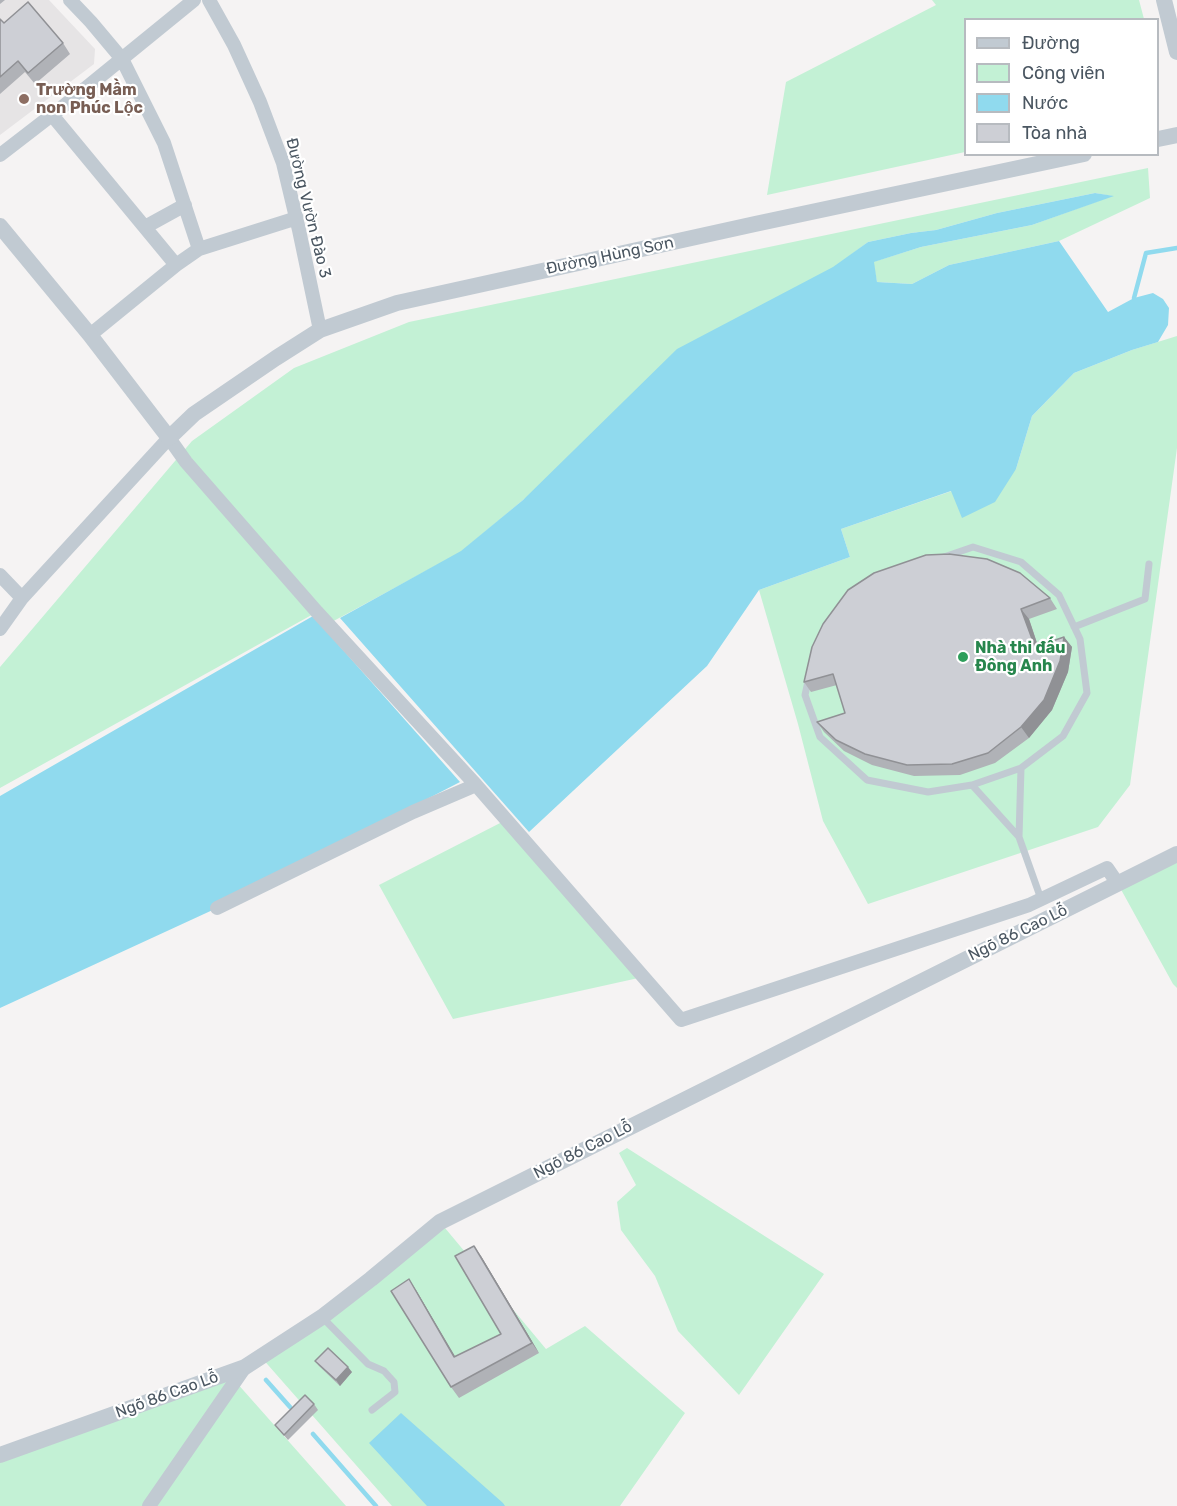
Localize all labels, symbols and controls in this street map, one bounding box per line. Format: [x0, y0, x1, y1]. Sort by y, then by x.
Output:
legend [964, 18, 1159, 156]
text: Đường [1022, 32, 1080, 54]
text: Công viên [1022, 62, 1105, 84]
place label: Trường Mầm non Phúc Lộc [36, 80, 143, 118]
marker: Trường Mầm non Phúc Lộc [17, 92, 31, 106]
text: Nước [1022, 92, 1068, 114]
text: Tòa nhà [1022, 122, 1087, 144]
street label: Đường Vườn Đào 3 [281, 136, 335, 280]
street label: Đường Hùng Sơn [544, 233, 676, 279]
place label: Nhà thi đấu Đông Anh [975, 638, 1065, 676]
marker: Nhà thi đấu Đông Anh [956, 650, 970, 664]
street label: Ngõ 86 Cao Lỗ [965, 901, 1071, 965]
street label: Ngõ 86 Cao Lỗ [530, 1117, 636, 1183]
street label: Ngõ 86 Cao Lỗ [113, 1367, 221, 1423]

